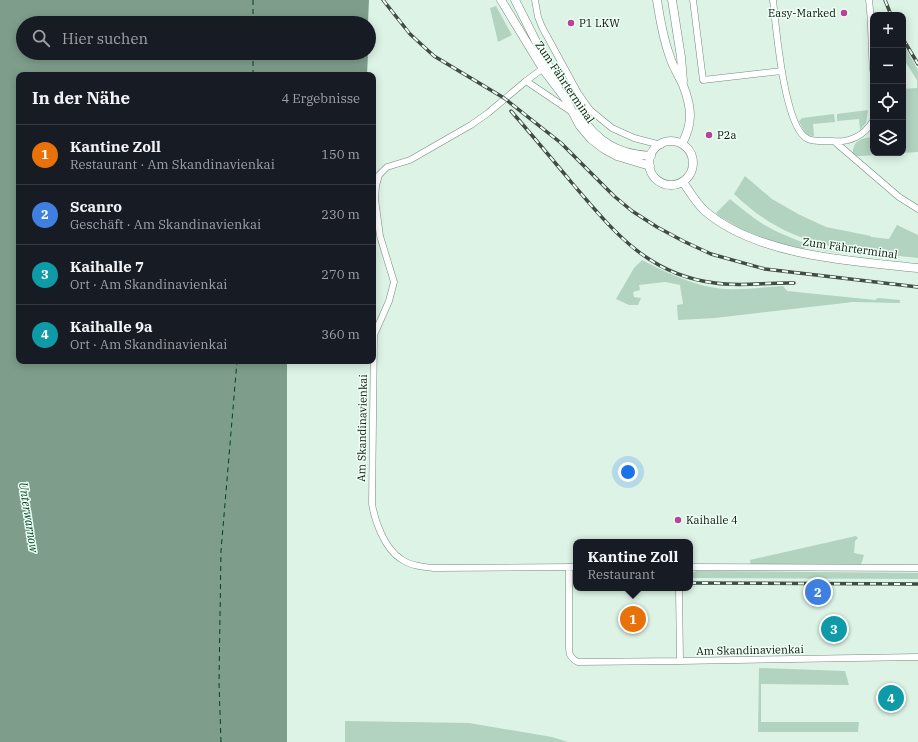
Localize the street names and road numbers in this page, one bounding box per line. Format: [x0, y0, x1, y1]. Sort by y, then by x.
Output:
street label: Zum Fährterminal [532, 38, 598, 126]
street label: Zum Fährterminal [801, 234, 899, 262]
street label: Am Skandinavienkai [354, 373, 370, 482]
street label: Am Skandinavienkai [696, 642, 805, 658]

